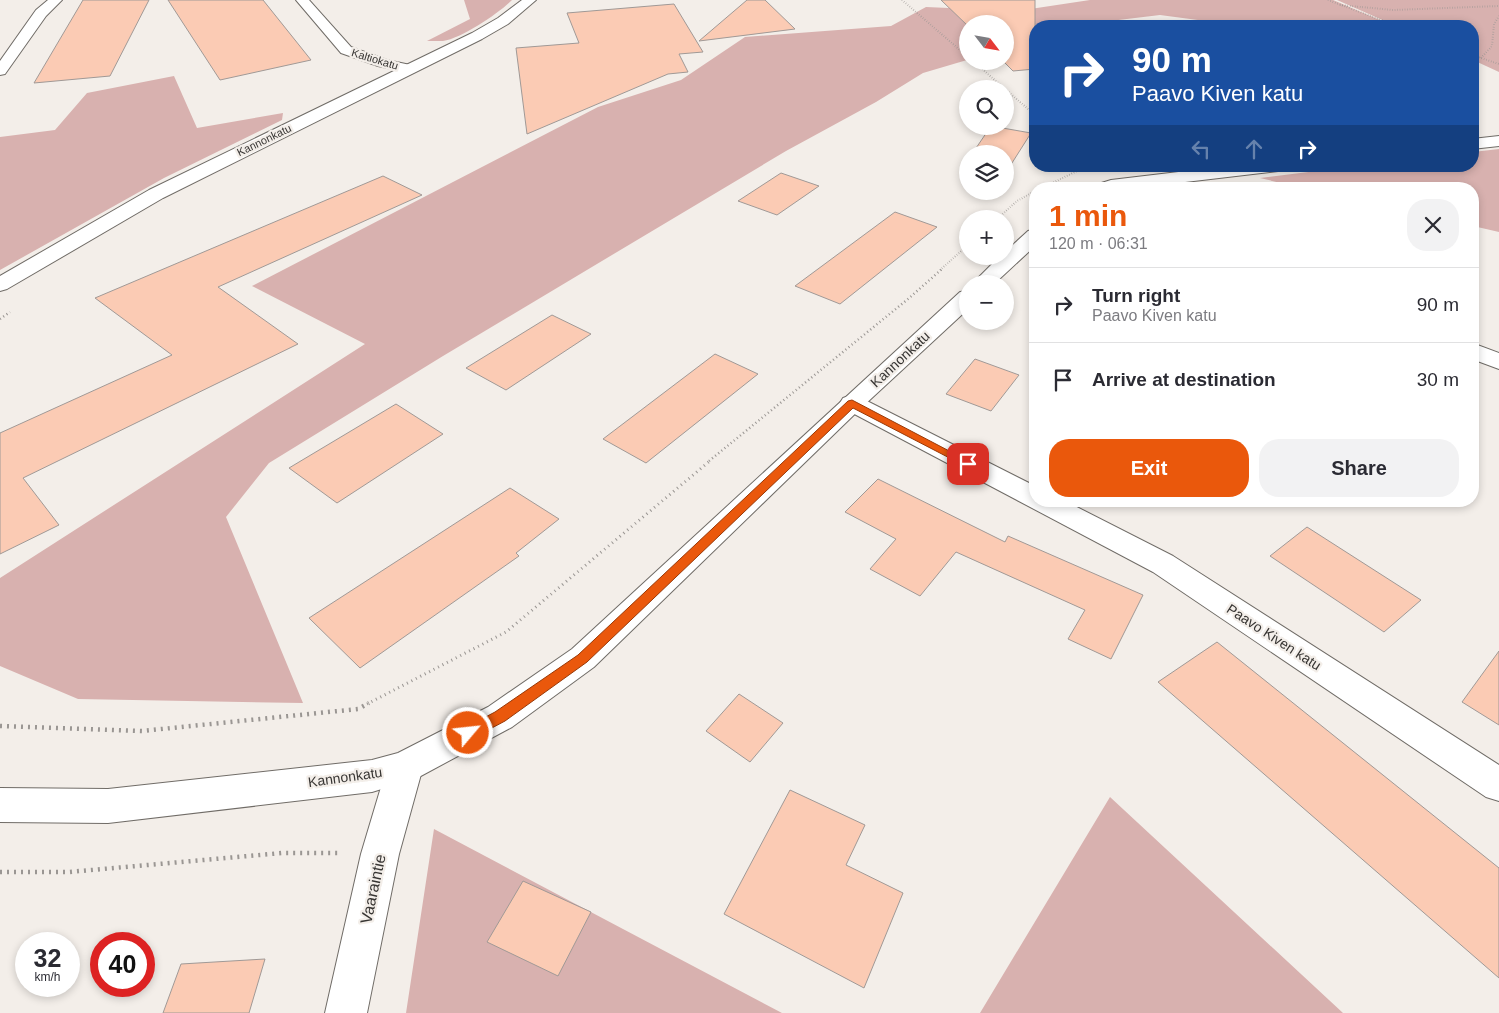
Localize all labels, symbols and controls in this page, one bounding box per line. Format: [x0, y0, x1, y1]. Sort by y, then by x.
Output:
north arrow [959, 15, 1014, 70]
map controls [959, 15, 1014, 330]
icon: right [1049, 40, 1114, 105]
text: 90 m [1132, 40, 1212, 79]
street label: Kaltiokatu [350, 46, 400, 72]
button: search [959, 80, 1014, 135]
text: Paavo Kiven katu [1132, 81, 1303, 106]
street label: Kannonkatu [235, 122, 293, 158]
icon: left [1187, 135, 1215, 163]
icon: ahead [1240, 135, 1268, 163]
icon: right [1293, 135, 1321, 163]
button: layers [959, 145, 1014, 200]
text: 1 min [1049, 199, 1127, 232]
button: close [1407, 199, 1459, 251]
button: + [959, 210, 1014, 265]
text: 120 m · 06:31 [1049, 235, 1148, 252]
button: − [959, 275, 1014, 330]
text: Turn right [1092, 285, 1180, 306]
icon: right [1049, 291, 1077, 319]
text: 90 m [1417, 294, 1459, 315]
text: Paavo Kiven katu [1092, 307, 1217, 324]
street label: Kannonkatu [867, 328, 933, 390]
icon: arrive [1049, 366, 1077, 394]
text: Arrive at destination [1092, 369, 1276, 390]
text: 30 m [1417, 369, 1459, 390]
button: Exit [1049, 439, 1249, 497]
button: Share [1259, 439, 1459, 497]
pin [947, 443, 989, 485]
icon: arrive [954, 450, 982, 478]
street label: Paavo Kiven katu [1224, 601, 1324, 673]
position arrow [441, 706, 493, 758]
street label: Kannonkatu [307, 764, 383, 790]
street label: Vaaraintie [357, 852, 389, 925]
speed limit sign: 40 [90, 932, 155, 997]
text: 32 [34, 944, 61, 972]
text: km/h [34, 970, 61, 984]

